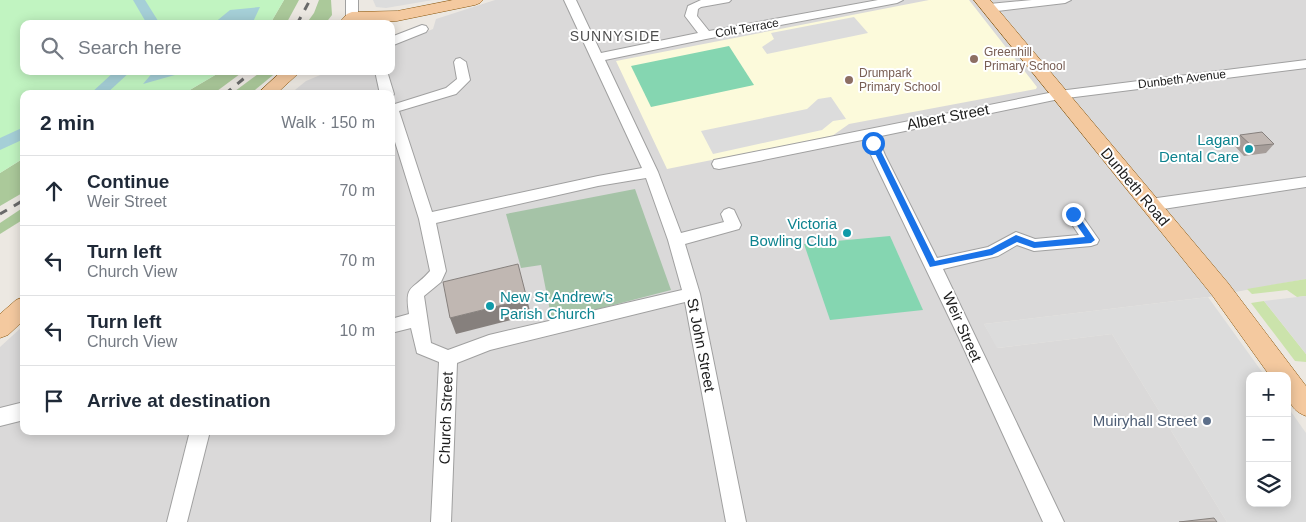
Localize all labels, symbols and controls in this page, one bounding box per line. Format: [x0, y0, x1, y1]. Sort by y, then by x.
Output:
street label: Colt Terrace [714, 15, 780, 40]
search box [20, 20, 395, 75]
district label: SUNNYSIDE [570, 28, 660, 44]
icon: search [38, 34, 66, 62]
text: Search here [78, 37, 182, 58]
place label: Greenhill Primary School [984, 45, 1065, 73]
marker: Greenhill Primary School [968, 53, 980, 65]
place label: Drumpark Primary School [859, 66, 940, 94]
street label: Dunbeth Avenue [1137, 67, 1227, 91]
marker: Drumpark Primary School [843, 74, 855, 86]
street label: Albert Street [905, 100, 991, 133]
text: 2 min [40, 111, 95, 134]
text: Walk · 150 m [281, 114, 375, 131]
place label: Lagan Dental Care [1159, 131, 1239, 165]
route start [862, 132, 885, 155]
marker: Lagan Dental Care [1243, 143, 1255, 155]
street label: Dunbeth Road [1098, 144, 1173, 229]
text: Continue [87, 171, 169, 192]
icon: ahead [40, 177, 68, 205]
text: 70 m [339, 182, 375, 199]
text: Weir Street [87, 193, 167, 210]
route end [1062, 203, 1085, 226]
place label: Victoria Bowling Club [749, 215, 838, 249]
marker: Victoria Bowling Club [841, 227, 853, 239]
text: Turn left [87, 241, 162, 262]
icon: left [40, 247, 68, 275]
text: 70 m [339, 252, 375, 269]
text: Church View [87, 263, 177, 280]
place label: New St Andrew's Parish Church [500, 288, 613, 322]
street label: Weir Street [939, 289, 986, 365]
street label: St John Street [684, 297, 719, 394]
marker: New St Andrew's Parish Church [484, 300, 496, 312]
text: Turn left [87, 311, 162, 332]
icon: left [40, 317, 68, 345]
text: 10 m [339, 322, 375, 339]
text: Church View [87, 333, 177, 350]
street label: Church Street [435, 371, 456, 465]
map controls [1246, 372, 1291, 507]
button: + [1246, 372, 1291, 417]
icon: arrive [40, 387, 68, 415]
text: Arrive at destination [87, 390, 271, 411]
place label: Muiryhall Street [1093, 412, 1198, 429]
marker: Muiryhall Street [1201, 415, 1213, 427]
button: − [1246, 417, 1291, 462]
button: layers [1246, 462, 1291, 507]

